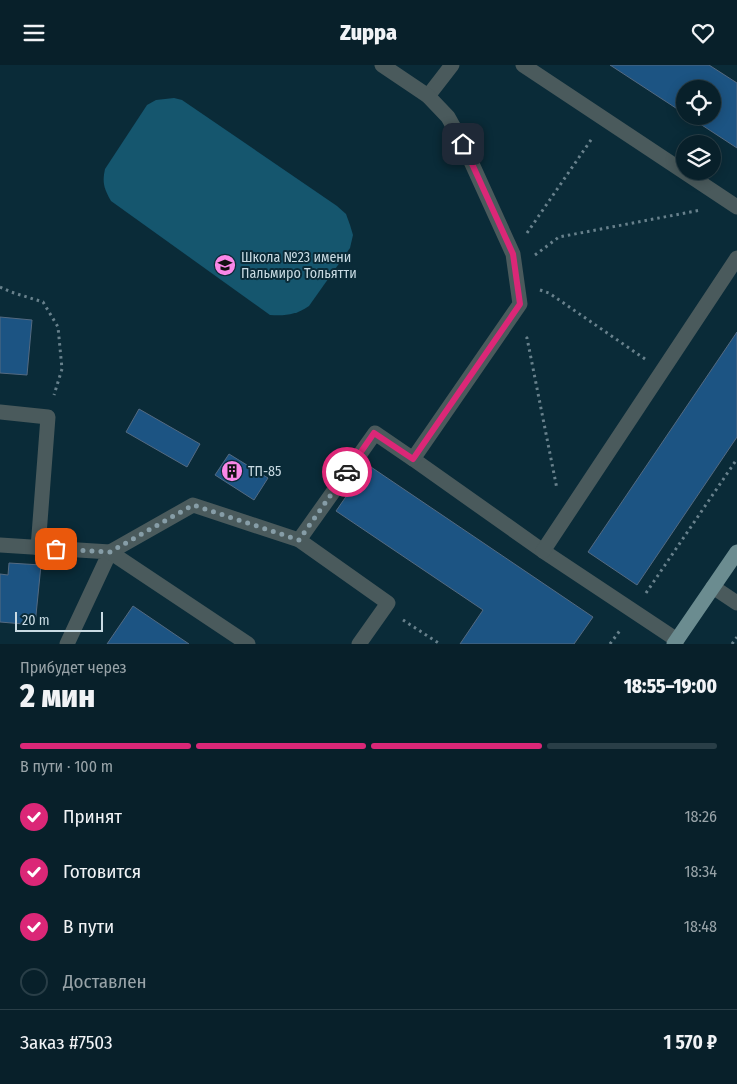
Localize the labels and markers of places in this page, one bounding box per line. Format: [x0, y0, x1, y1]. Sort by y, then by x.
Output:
pin [442, 123, 484, 165]
place label: Школа №23 имени Пальмиро Тольятти [241, 249, 357, 282]
school or university icon: Школа №23 имени Пальмиро Тольятти [213, 253, 237, 277]
building icon: ТП-85 [220, 459, 244, 483]
place label: ТП-85 [248, 463, 282, 480]
pin [35, 528, 77, 570]

